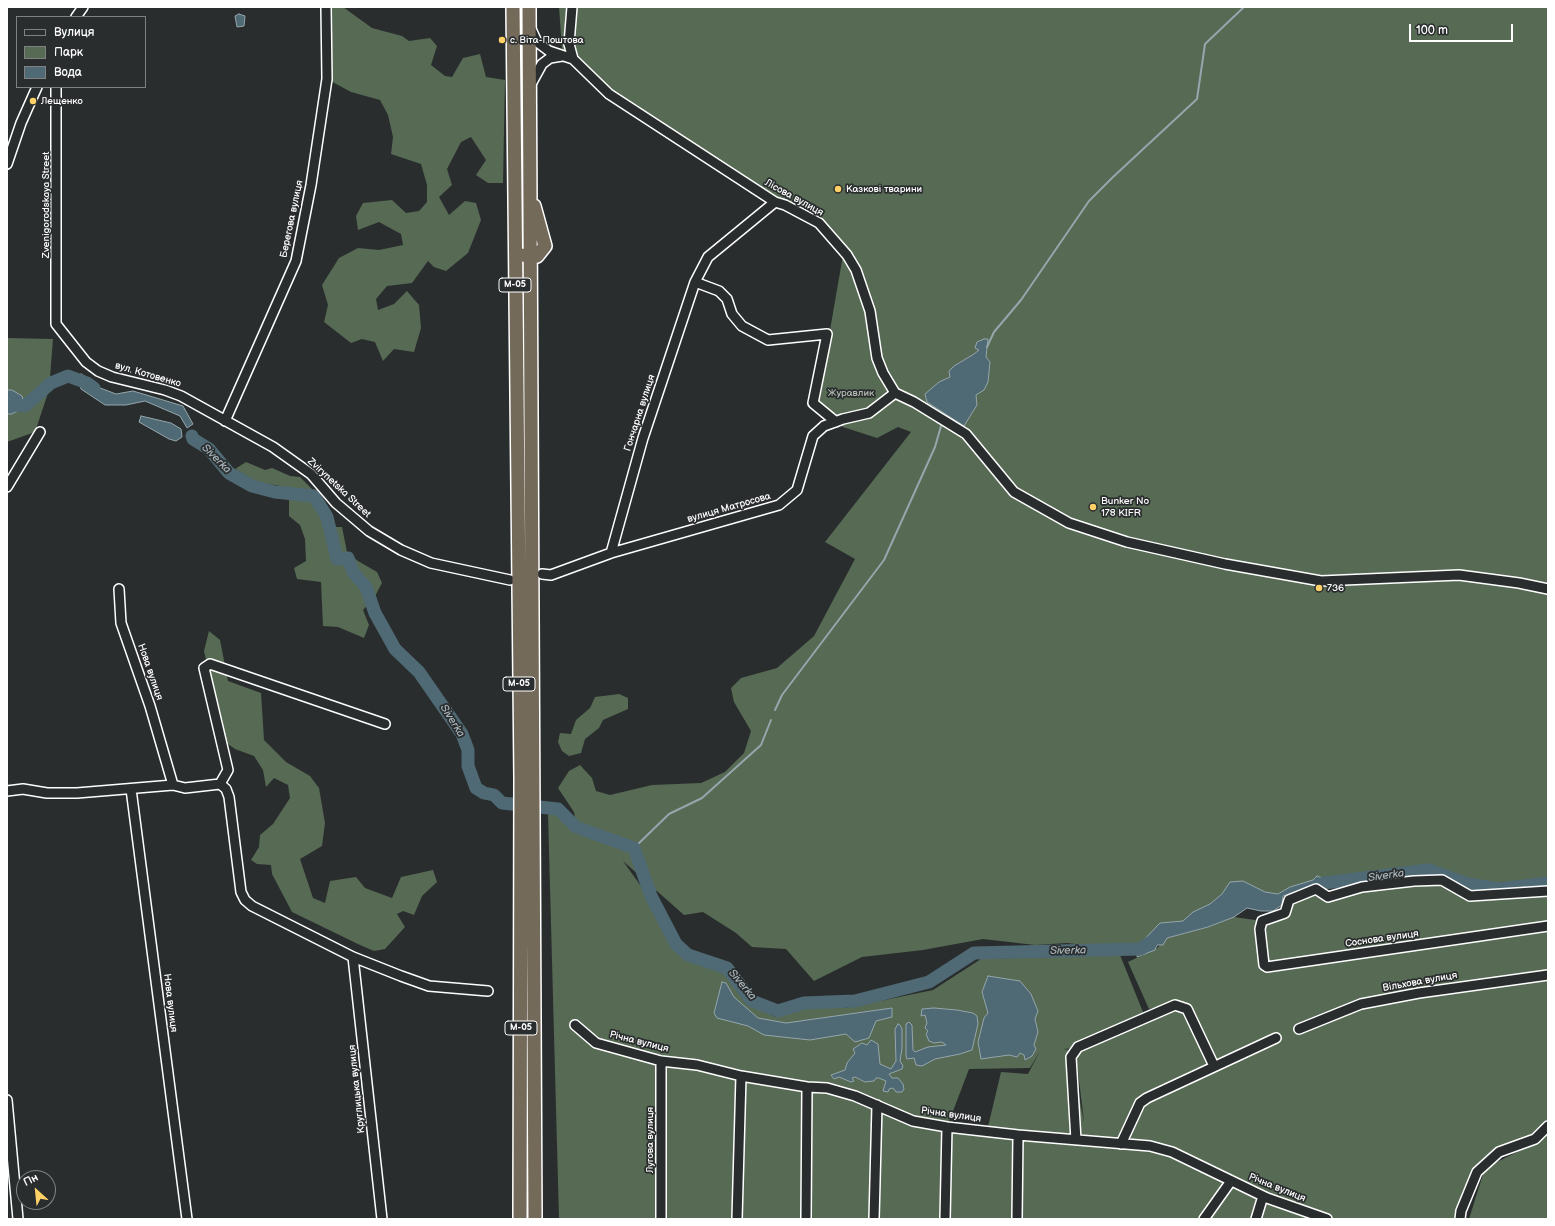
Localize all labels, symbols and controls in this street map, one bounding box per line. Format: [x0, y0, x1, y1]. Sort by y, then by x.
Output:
legend [16, 16, 146, 88]
scale bar [1411, 16, 1515, 42]
text: 100 m [1416, 23, 1448, 38]
text: Вулиця [54, 25, 94, 40]
place label: с. Віта-Поштова [510, 34, 584, 46]
marker: с. Віта-Поштова [497, 35, 507, 45]
text: Парк [54, 45, 83, 60]
text: Вода [54, 65, 82, 80]
place label: Лещенко [41, 95, 83, 107]
marker: Лещенко [28, 96, 38, 106]
street label: Zvenigorodskaya Street [40, 152, 52, 258]
street label: Лісова вулиця [763, 177, 825, 219]
street label: Берегова вулиця [278, 179, 306, 259]
place label: Казкові тварини [846, 183, 922, 195]
marker: Казкові тварини [833, 184, 843, 194]
road number: М-05 [499, 278, 531, 292]
street label: вул. Котовенко [114, 360, 182, 390]
street label: Гончарна вулиця [622, 373, 658, 453]
park label: Журавлик [828, 387, 874, 399]
water label: Siverka [199, 442, 233, 476]
street label: Zvirynetska Street [305, 456, 373, 520]
street label: вулиця Матросова [686, 490, 772, 526]
place label: Bunker No 178 KIFR [1101, 495, 1149, 518]
marker: Bunker No 178 KIFR [1088, 502, 1098, 512]
place label: 736 [1327, 582, 1344, 594]
marker: 736 [1314, 583, 1324, 593]
street label: Нова вулиця [135, 642, 165, 702]
road number: М-05 [503, 677, 535, 691]
water label: Siverka [437, 702, 467, 740]
water label: Siverka [1367, 867, 1405, 885]
street label: Соснова вулиця [1344, 928, 1420, 950]
water label: Siverka [1050, 944, 1086, 958]
water label: Siverka [725, 967, 759, 1003]
street label: Вільхова вулиця [1382, 970, 1458, 994]
street label: Нова вулиця [160, 973, 180, 1033]
road number: М-05 [505, 1021, 537, 1035]
street label: Річна вулиця [608, 1029, 670, 1055]
street label: Круглицька вулиця [346, 1044, 368, 1134]
street label: Річна вулиця [920, 1105, 982, 1125]
street label: Лугова вулиця [644, 1107, 656, 1173]
north arrow [16, 1170, 56, 1210]
text: Пн [21, 1171, 40, 1189]
street label: Річна вулиця [1247, 1171, 1307, 1205]

